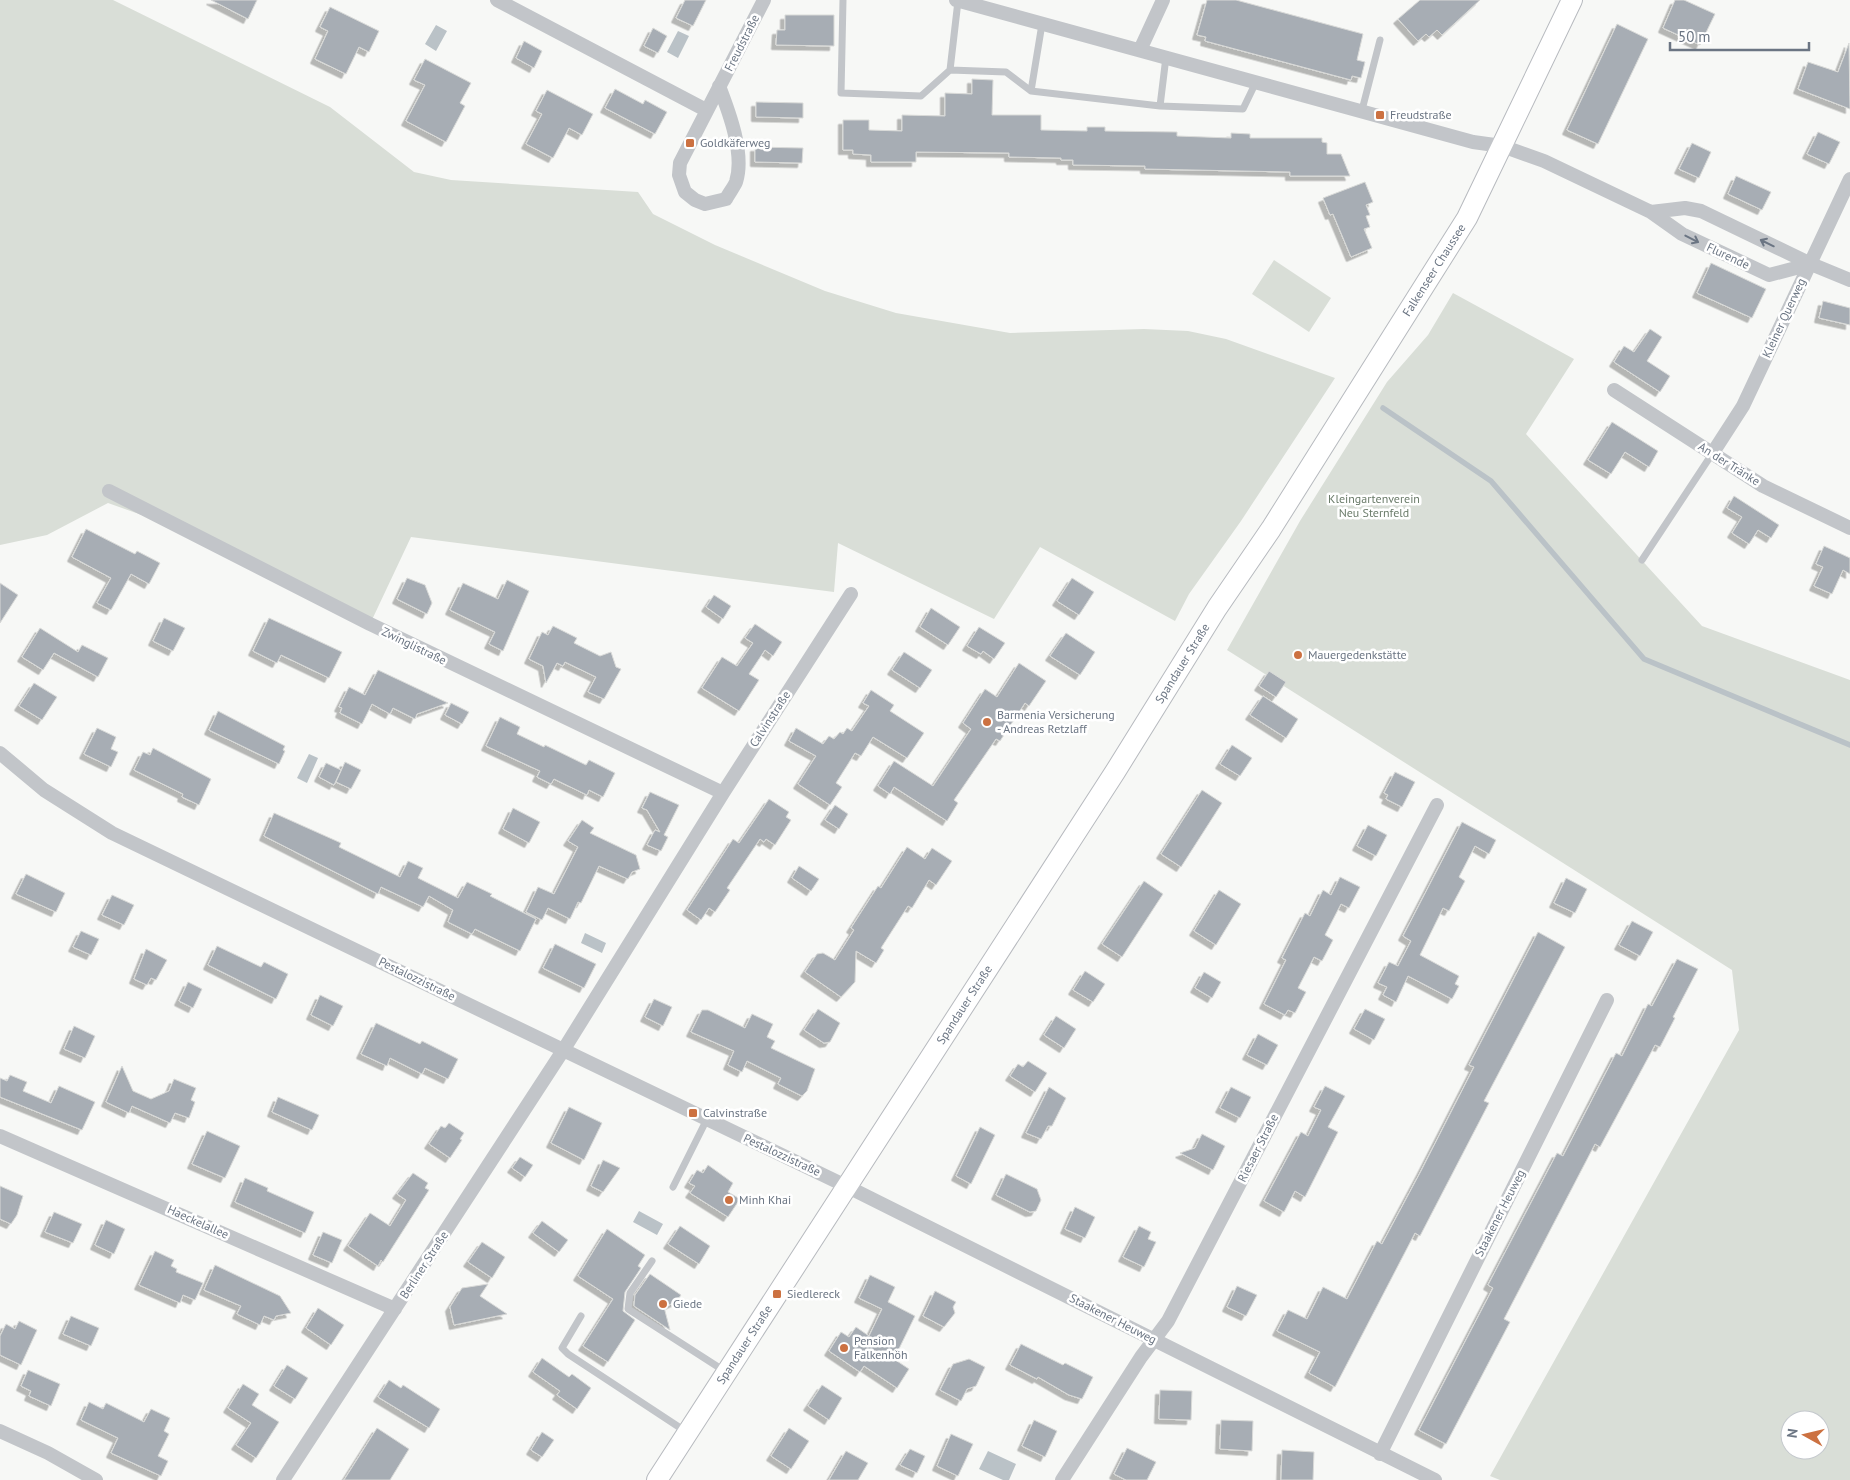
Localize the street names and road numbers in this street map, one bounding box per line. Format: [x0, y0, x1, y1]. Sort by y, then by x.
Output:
street label: Freudstraße [721, 12, 762, 74]
street label: Falkenseer Chaussee [1399, 221, 1468, 319]
street label: Flurende [1704, 239, 1752, 272]
street label: Kleiner Querweg [1759, 276, 1809, 360]
street label: An der Tränke [1696, 439, 1763, 488]
street label: Spandauer Straße [1152, 620, 1213, 706]
street label: Zwinglistraße [379, 623, 449, 668]
street label: Calvinstraße [746, 688, 793, 750]
street label: Pestalozzistraße [376, 954, 458, 1004]
street label: Spandauer Straße [933, 962, 995, 1047]
street label: Riesaer Straße [1234, 1111, 1281, 1184]
street label: Pestalozzistraße [741, 1130, 823, 1179]
street label: Staakener Heuweg [1471, 1167, 1528, 1259]
street label: Haeckelallee [165, 1201, 231, 1242]
street label: Berliner Straße [396, 1228, 451, 1301]
street label: Staakener Heuweg [1067, 1290, 1159, 1347]
street label: Spandauer Straße [713, 1302, 775, 1387]

